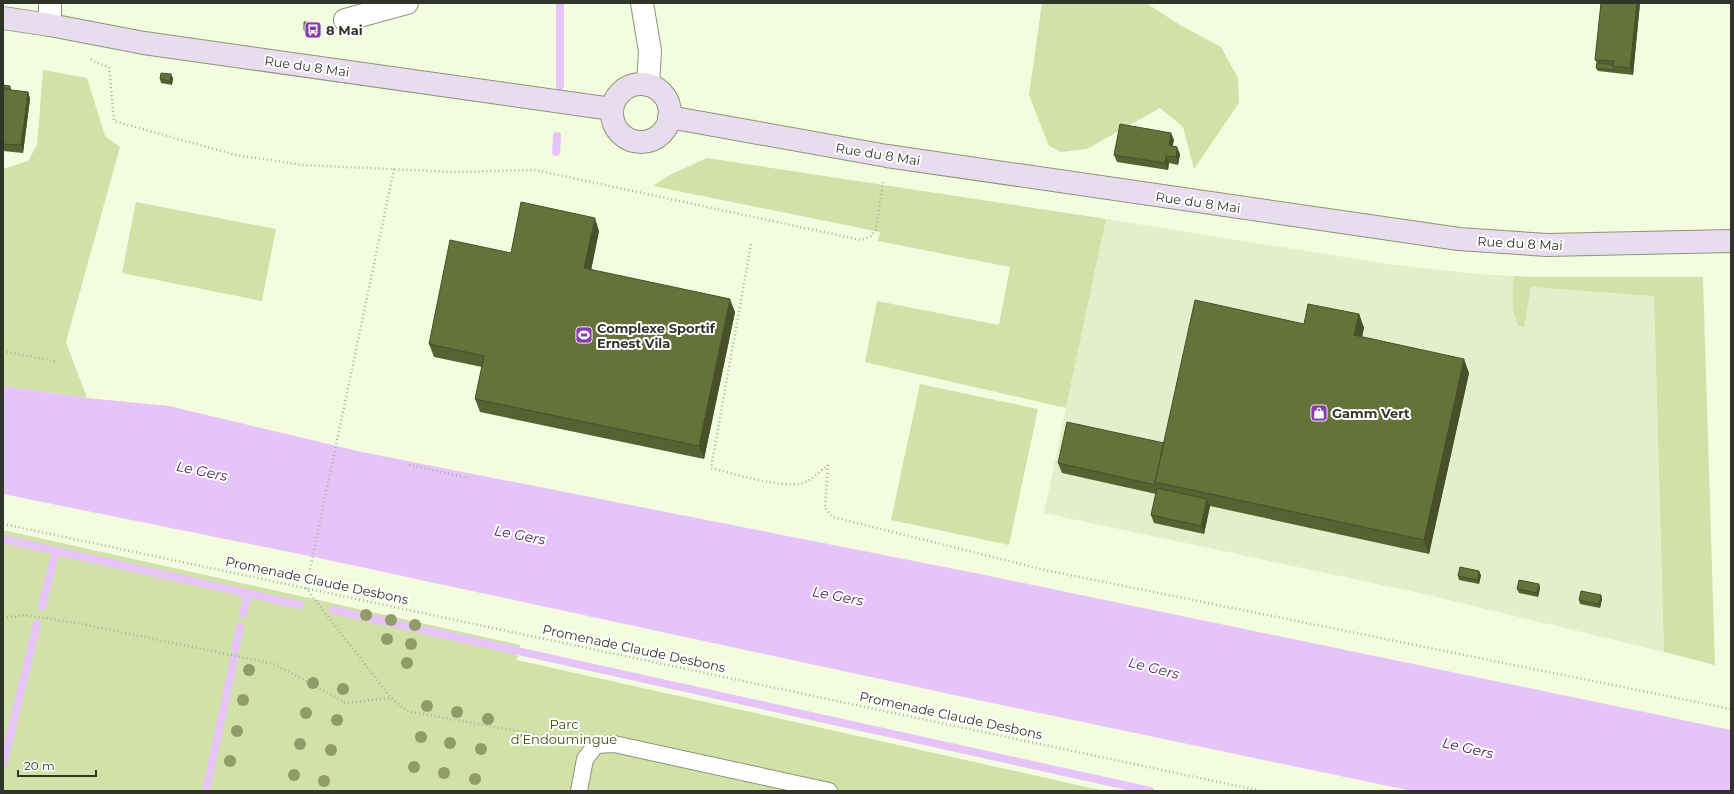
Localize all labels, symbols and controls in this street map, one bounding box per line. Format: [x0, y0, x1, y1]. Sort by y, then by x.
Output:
bus stop icon: 8 Mai [303, 20, 323, 40]
place label: 8 Mai [326, 22, 363, 38]
street label: Rue du 8 Mai [263, 52, 351, 80]
street label: Rue du 8 Mai [834, 139, 922, 169]
street label: Rue du 8 Mai [1154, 188, 1242, 216]
street label: Rue du 8 Mai [1477, 233, 1563, 253]
place label: Complexe Sportif Ernest Vila [597, 320, 716, 351]
sports icon: Complexe Sportif Ernest Vila [574, 325, 594, 345]
shop icon: Gamm Vert [1309, 403, 1329, 423]
place label: Gamm Vert [1332, 405, 1410, 421]
water label: Le Gers [175, 457, 229, 485]
water label: Le Gers [493, 521, 547, 549]
street label: Promenade Claude Desbons [224, 553, 410, 607]
water label: Le Gers [811, 582, 865, 610]
street label: Promenade Claude Desbons [541, 621, 727, 675]
water label: Le Gers [1127, 653, 1182, 683]
street label: Promenade Claude Desbons [858, 688, 1044, 742]
park label: Parc d’Endoumingue [511, 716, 617, 747]
water label: Le Gers [1441, 733, 1495, 763]
scale bar [18, 752, 96, 778]
text: 20 m [24, 758, 55, 773]

